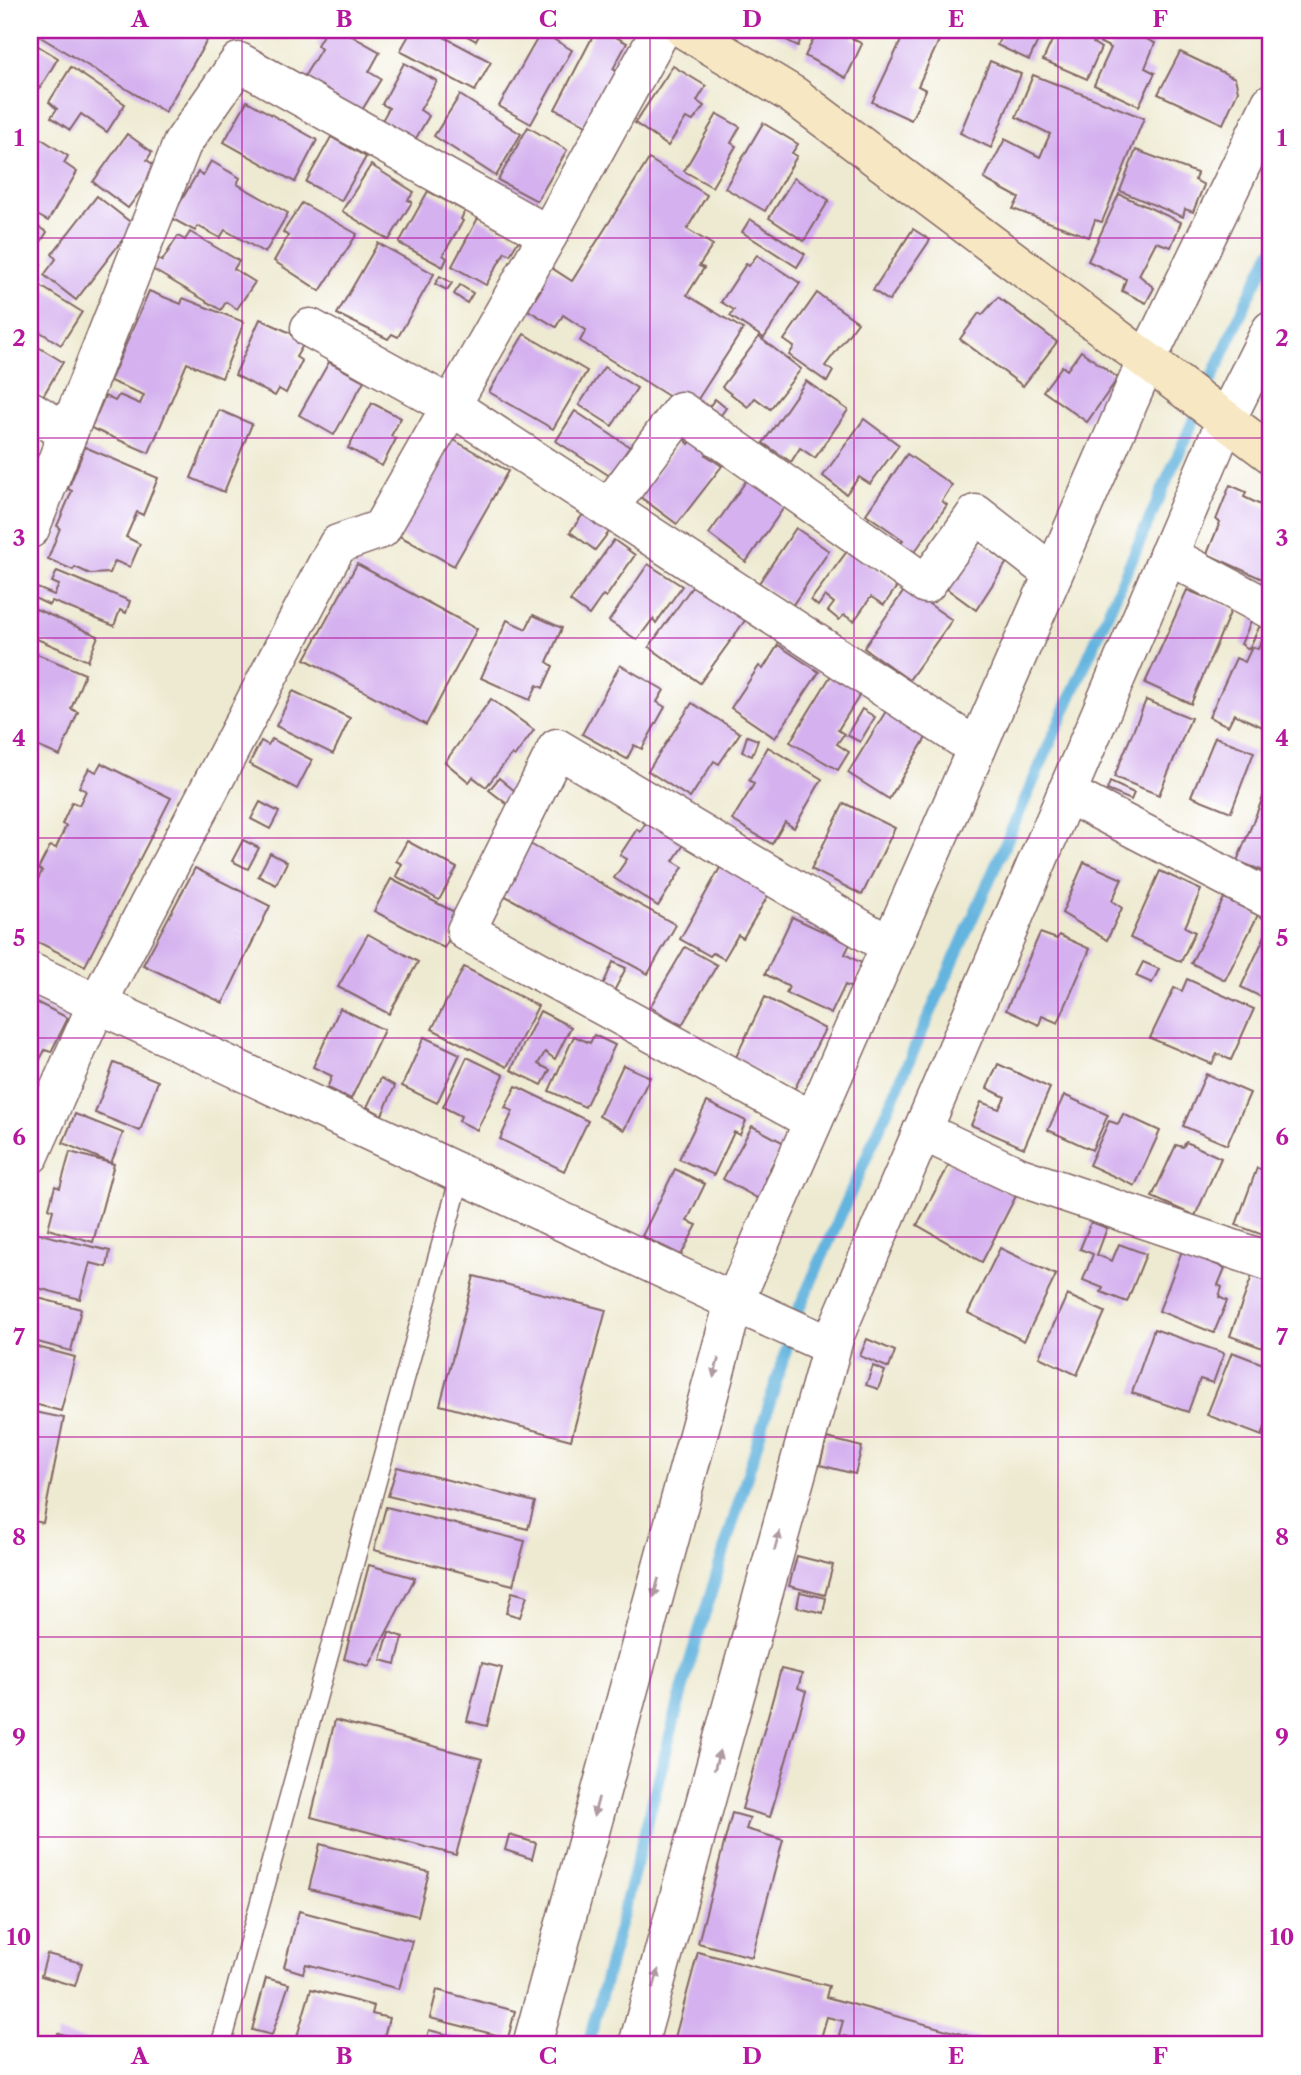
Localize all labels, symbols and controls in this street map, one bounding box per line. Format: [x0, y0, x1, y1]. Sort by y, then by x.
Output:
text: A [130, 5, 150, 33]
text: B [335, 5, 353, 33]
text: C [539, 5, 557, 33]
text: D [742, 5, 762, 33]
text: E [948, 5, 964, 33]
text: F [1152, 5, 1168, 33]
text: 1 [14, 124, 25, 152]
text: 1 [1277, 124, 1288, 152]
text: 2 [12, 324, 26, 352]
text: 2 [1275, 324, 1289, 352]
text: 3 [13, 524, 26, 552]
text: 3 [1276, 524, 1289, 552]
text: 4 [12, 724, 26, 752]
text: 4 [1275, 724, 1289, 752]
text: 5 [13, 924, 25, 952]
text: 5 [1276, 924, 1288, 952]
text: 6 [12, 1123, 26, 1151]
text: 6 [1275, 1123, 1289, 1151]
text: 7 [13, 1323, 25, 1351]
text: 7 [1276, 1323, 1288, 1351]
one-way arrow [710, 1357, 721, 1379]
text: 8 [12, 1523, 26, 1551]
text: 8 [1275, 1523, 1289, 1551]
one-way arrow [773, 1530, 783, 1551]
one-way arrow [650, 1577, 661, 1599]
text: 9 [12, 1723, 26, 1751]
text: 9 [1275, 1723, 1289, 1751]
one-way arrow [712, 1749, 722, 1770]
one-way arrow [591, 1797, 601, 1818]
text: 10 [7, 1923, 31, 1951]
text: 10 [1270, 1923, 1294, 1951]
one-way arrow [651, 1968, 662, 1990]
text: A [130, 2042, 150, 2070]
text: B [335, 2042, 353, 2070]
text: C [539, 2042, 557, 2070]
text: D [742, 2042, 762, 2070]
text: E [948, 2042, 964, 2070]
text: F [1152, 2042, 1168, 2070]

